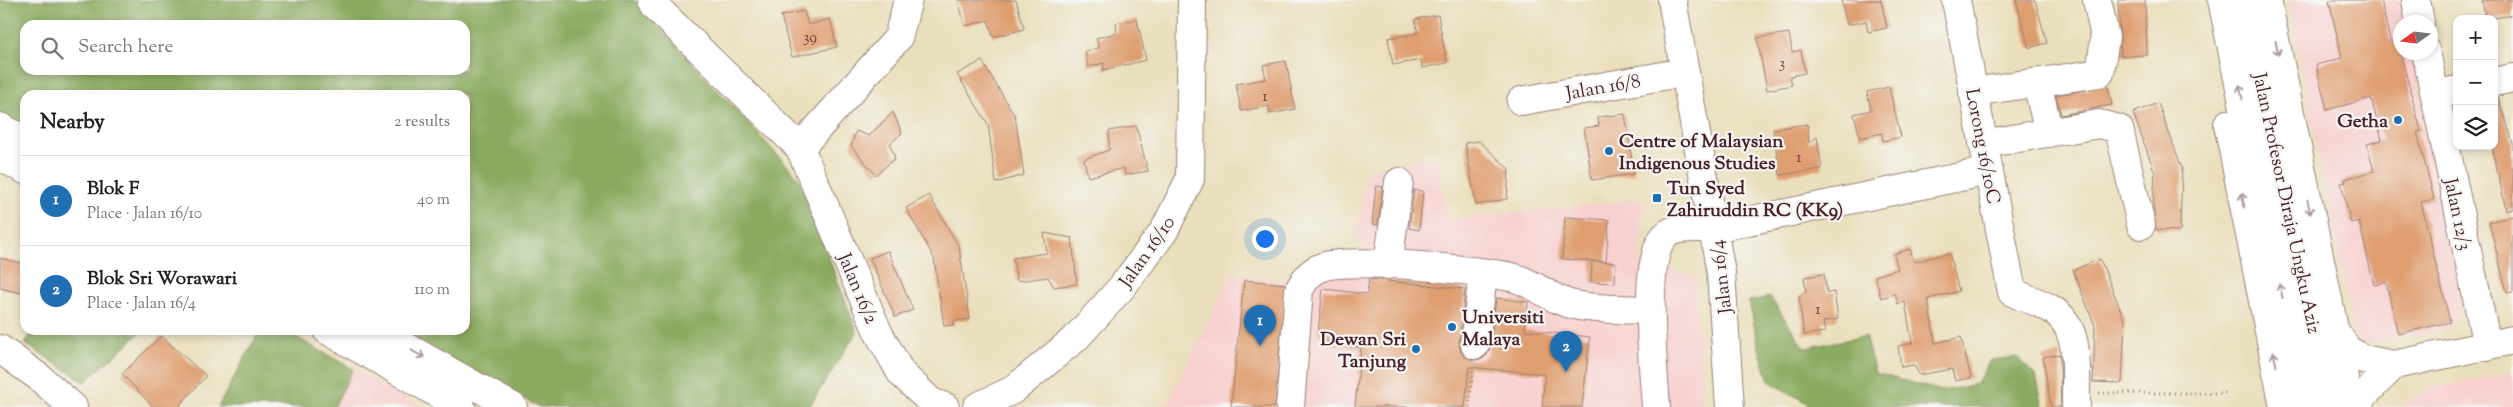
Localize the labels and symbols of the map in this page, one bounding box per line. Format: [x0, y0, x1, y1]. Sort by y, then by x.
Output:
north arrow [2393, 15, 2438, 60]
house number: 39 [803, 27, 817, 50]
one-way arrow [2272, 39, 2282, 55]
house number: 3 [1779, 53, 1785, 76]
street label: Jalan 16/8 [1563, 69, 1643, 108]
street label: Jalan Profesor Diraja Ungku Aziz [2245, 70, 2326, 336]
one-way arrow [2235, 84, 2245, 100]
house number: 1 [1262, 86, 1268, 109]
street label: Lorong 16/10C [1957, 86, 2006, 207]
place label: Getha [2337, 109, 2388, 136]
marker: Getha [2392, 114, 2404, 126]
place label: Centre of Malaysian Indigenous Studies [1619, 129, 1784, 178]
marker: Centre of Malaysian Indigenous Studies [1603, 145, 1615, 157]
house number: 1 [1796, 147, 1802, 170]
street label: Jalan 12/3 [2436, 175, 2477, 253]
place label: Tun Syed Zahiruddin RC (KK9) [1667, 176, 1843, 225]
marker: Tun Syed Zahiruddin RC (KK9) [1651, 192, 1663, 204]
one-way arrow [2238, 192, 2247, 208]
one-way arrow [2305, 198, 2315, 214]
street label: Jalan 16/10 [1113, 211, 1183, 295]
your location [1252, 226, 1278, 252]
street label: Jalan 16/4 [1704, 238, 1741, 316]
street label: Jalan 16/2 [829, 249, 884, 329]
one-way arrow [2276, 283, 2286, 299]
house number: 1 [1815, 299, 1821, 322]
pin: 1 [1244, 305, 1276, 346]
place label: Universiti Malaya [1462, 305, 1545, 354]
marker: Universiti Malaya [1446, 321, 1458, 333]
place label: Dewan Sri Tanjung [1320, 327, 1407, 376]
pin: 2 [1550, 331, 1582, 372]
marker: Dewan Sri Tanjung [1410, 343, 1422, 355]
one-way arrow [411, 349, 426, 359]
one-way arrow [2270, 352, 2279, 368]

